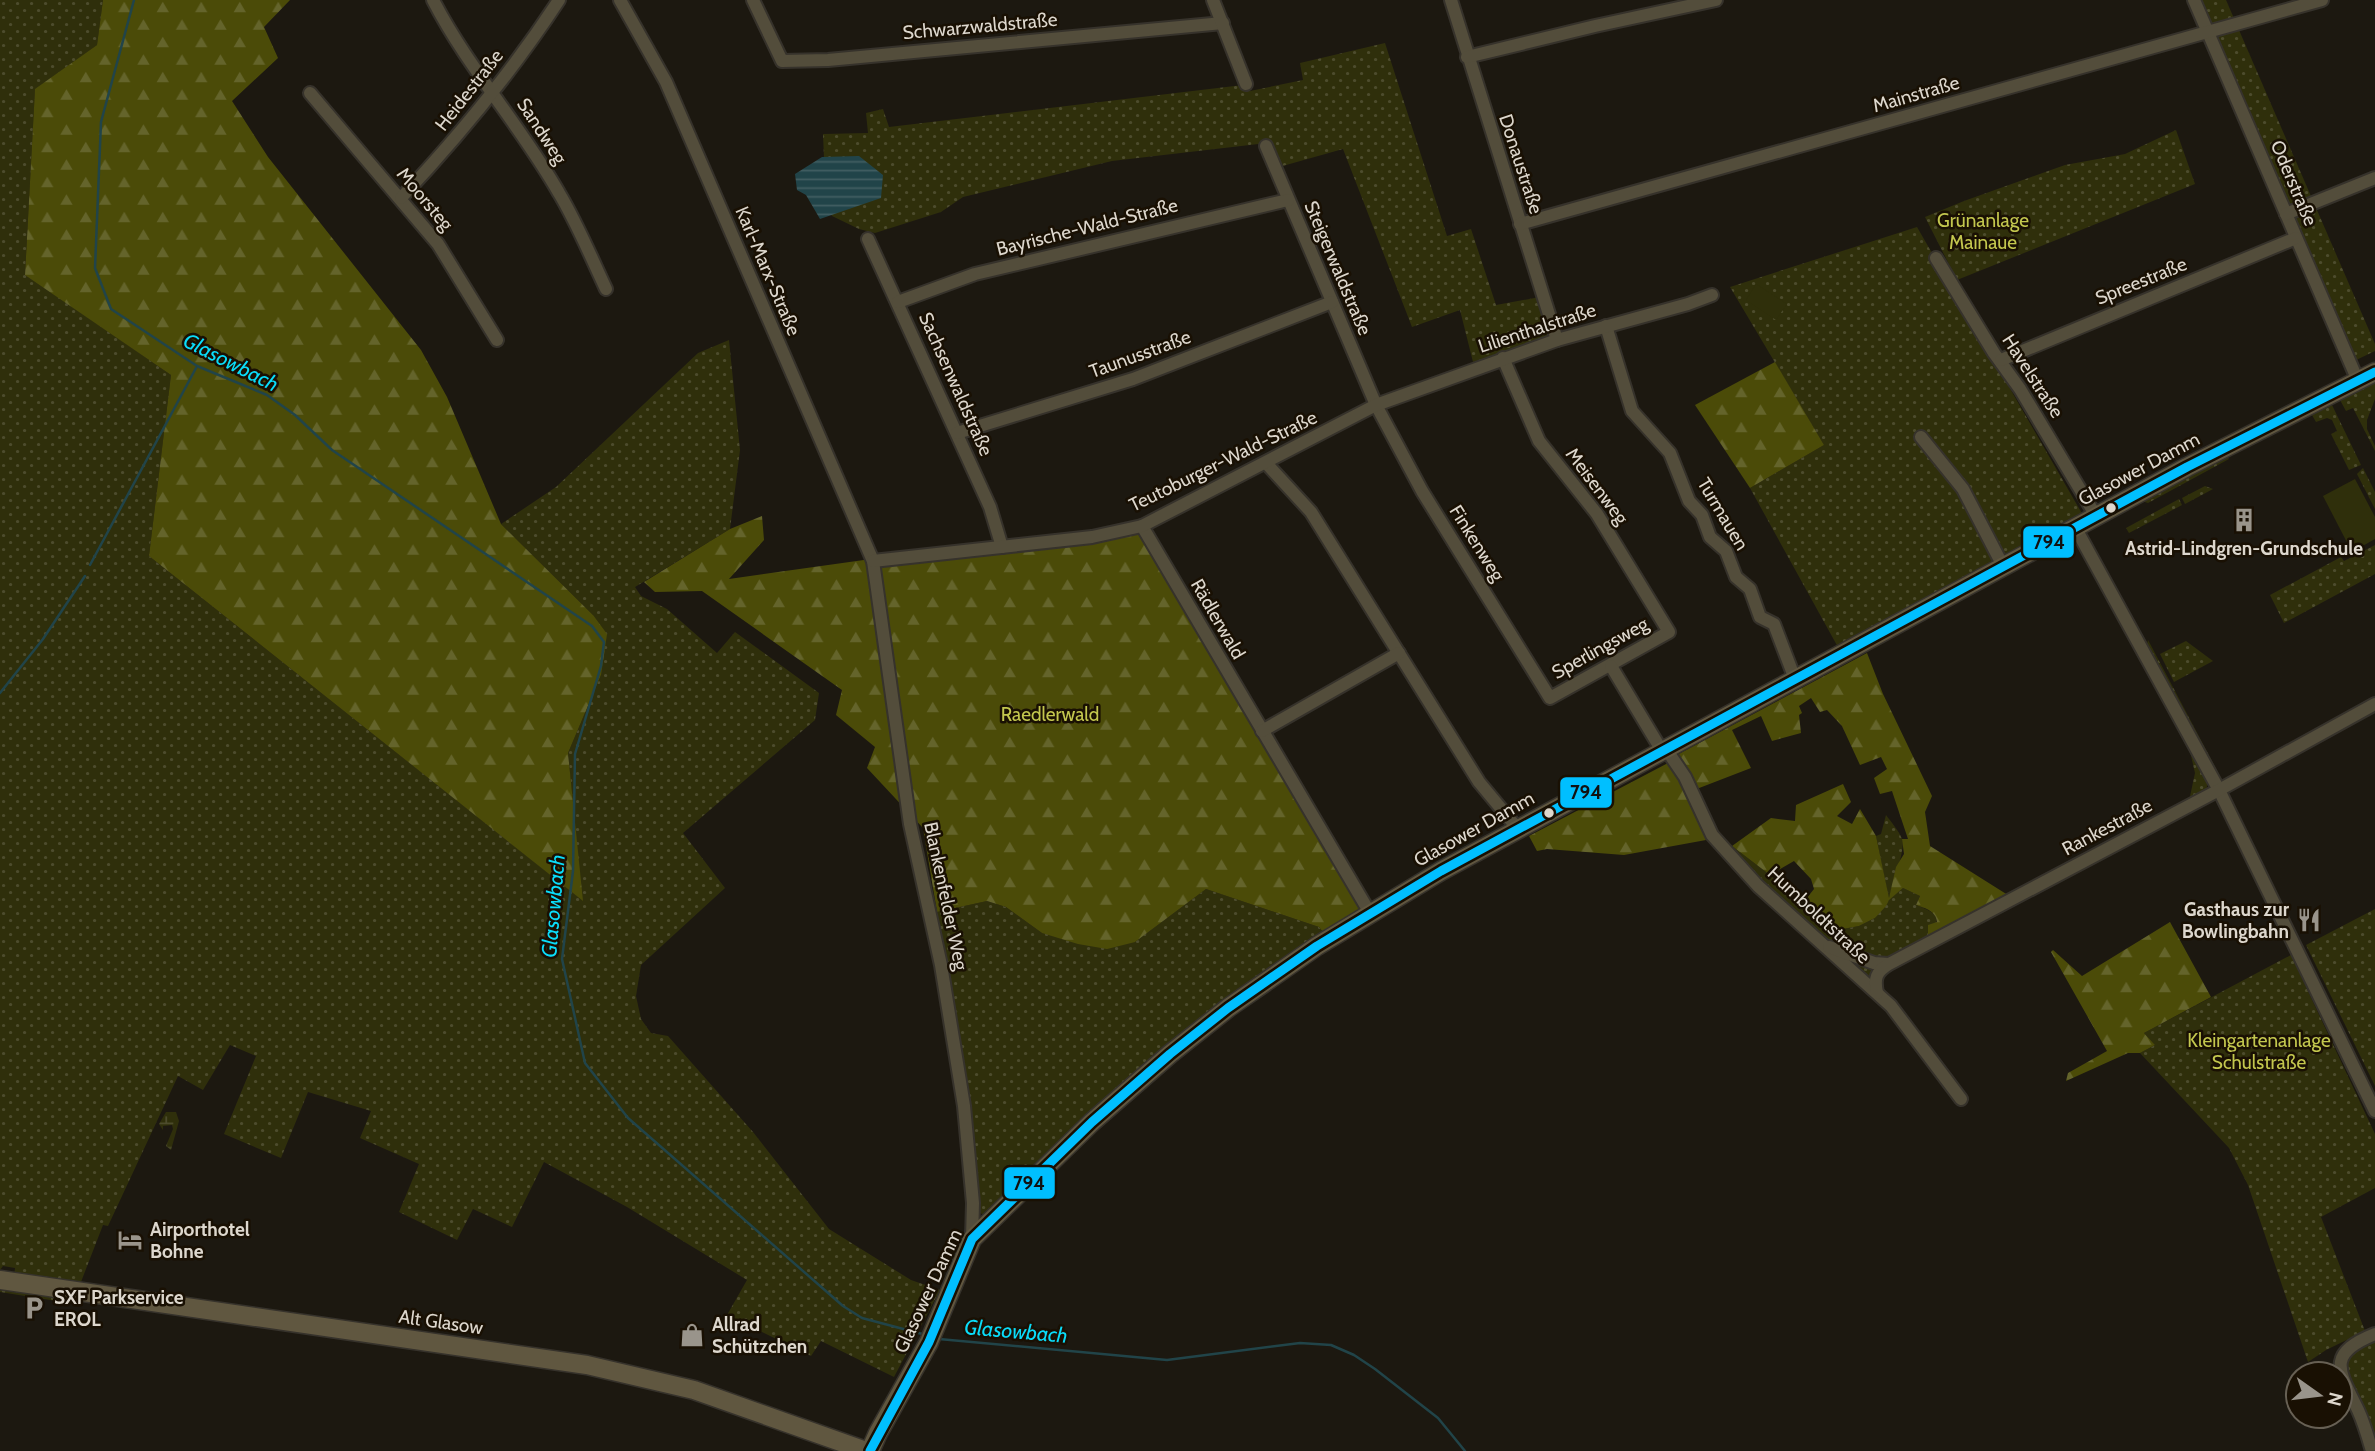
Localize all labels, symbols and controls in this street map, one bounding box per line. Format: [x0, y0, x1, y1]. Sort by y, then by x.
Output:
street label: Schwarzwaldstraße [902, 8, 1059, 44]
street label: Heidestraße [430, 44, 508, 135]
street label: Mainstraße [1870, 71, 1962, 117]
street label: Sandweg [512, 94, 572, 169]
street label: Donaustraße [1494, 111, 1548, 217]
street label: Oderstraße [2266, 137, 2322, 229]
street label: Moorsteg [392, 163, 458, 236]
street label: Bayrische-Wald-Straße [994, 193, 1180, 261]
street label: Steigerwaldstraße [1299, 197, 1377, 339]
street label: Karl-Marx-Straße [730, 203, 806, 339]
park label: Grünanlage Mainaue [1937, 209, 2029, 254]
street label: Spreestraße [2092, 252, 2190, 310]
street label: Lilienthalstraße [1475, 298, 1599, 358]
street label: Sachsenwaldstraße [914, 309, 998, 460]
street label: Taunusstraße [1086, 325, 1194, 383]
water label: Glasowbach [179, 327, 283, 397]
street label: Havelstraße [1997, 330, 2069, 422]
street label: Teutoburger-Wald-Straße [1125, 405, 1321, 516]
street label: Glasower Damm [2074, 427, 2204, 511]
street label: Meisenweg [1561, 443, 1634, 529]
street label: Turmauen [1692, 474, 1754, 554]
street label: Finkenweg [1445, 501, 1510, 586]
unlabelled marker [2104, 501, 2118, 515]
building icon: Astrid-Lindgren-Grundschule [2230, 506, 2258, 534]
line badge: 794 [2022, 525, 2075, 559]
text: 794 [2033, 531, 2065, 554]
place label: Astrid-Lindgren-Grundschule [2125, 537, 2363, 560]
street label: Rädlerwald [1186, 575, 1250, 663]
street label: Sperlingsweg [1548, 612, 1653, 684]
park label: Raedlerwald [1001, 703, 1099, 726]
line badge: 794 [1559, 776, 1613, 809]
text: 794 [1570, 781, 1602, 804]
street label: Glasower Damm [1410, 786, 1538, 872]
street label: Rankestraße [2058, 794, 2156, 860]
unlabelled marker [1542, 806, 1556, 820]
street label: Blankenfelder Weg [919, 820, 973, 973]
water label: Glasowbach [536, 853, 570, 959]
street label: Humboldtstraße [1763, 862, 1875, 969]
place label: Gasthaus zur Bowlingbahn [2182, 898, 2290, 943]
restaurant icon: Gasthaus zur Bowlingbahn [2295, 906, 2323, 934]
park label: Kleingartenanlage Schulstraße [2187, 1029, 2331, 1074]
line badge: 794 [1003, 1166, 1056, 1200]
text: 794 [1013, 1172, 1045, 1195]
place label: Airporthotel Bohne [150, 1218, 250, 1263]
street label: Glasower Damm [889, 1225, 967, 1357]
hotel icon: Airporthotel Bohne [116, 1226, 144, 1254]
place label: SXF Parkservice EROL [54, 1286, 184, 1331]
parking icon: SXF Parkservice EROL [20, 1294, 48, 1322]
street label: Alt Glasow [397, 1305, 485, 1339]
place label: Allrad Schützchen [712, 1313, 807, 1358]
water label: Glasowbach [963, 1314, 1069, 1348]
shop icon: Allrad Schützchen [678, 1321, 706, 1349]
north arrow [2284, 1360, 2354, 1430]
text: N [2322, 1390, 2348, 1408]

